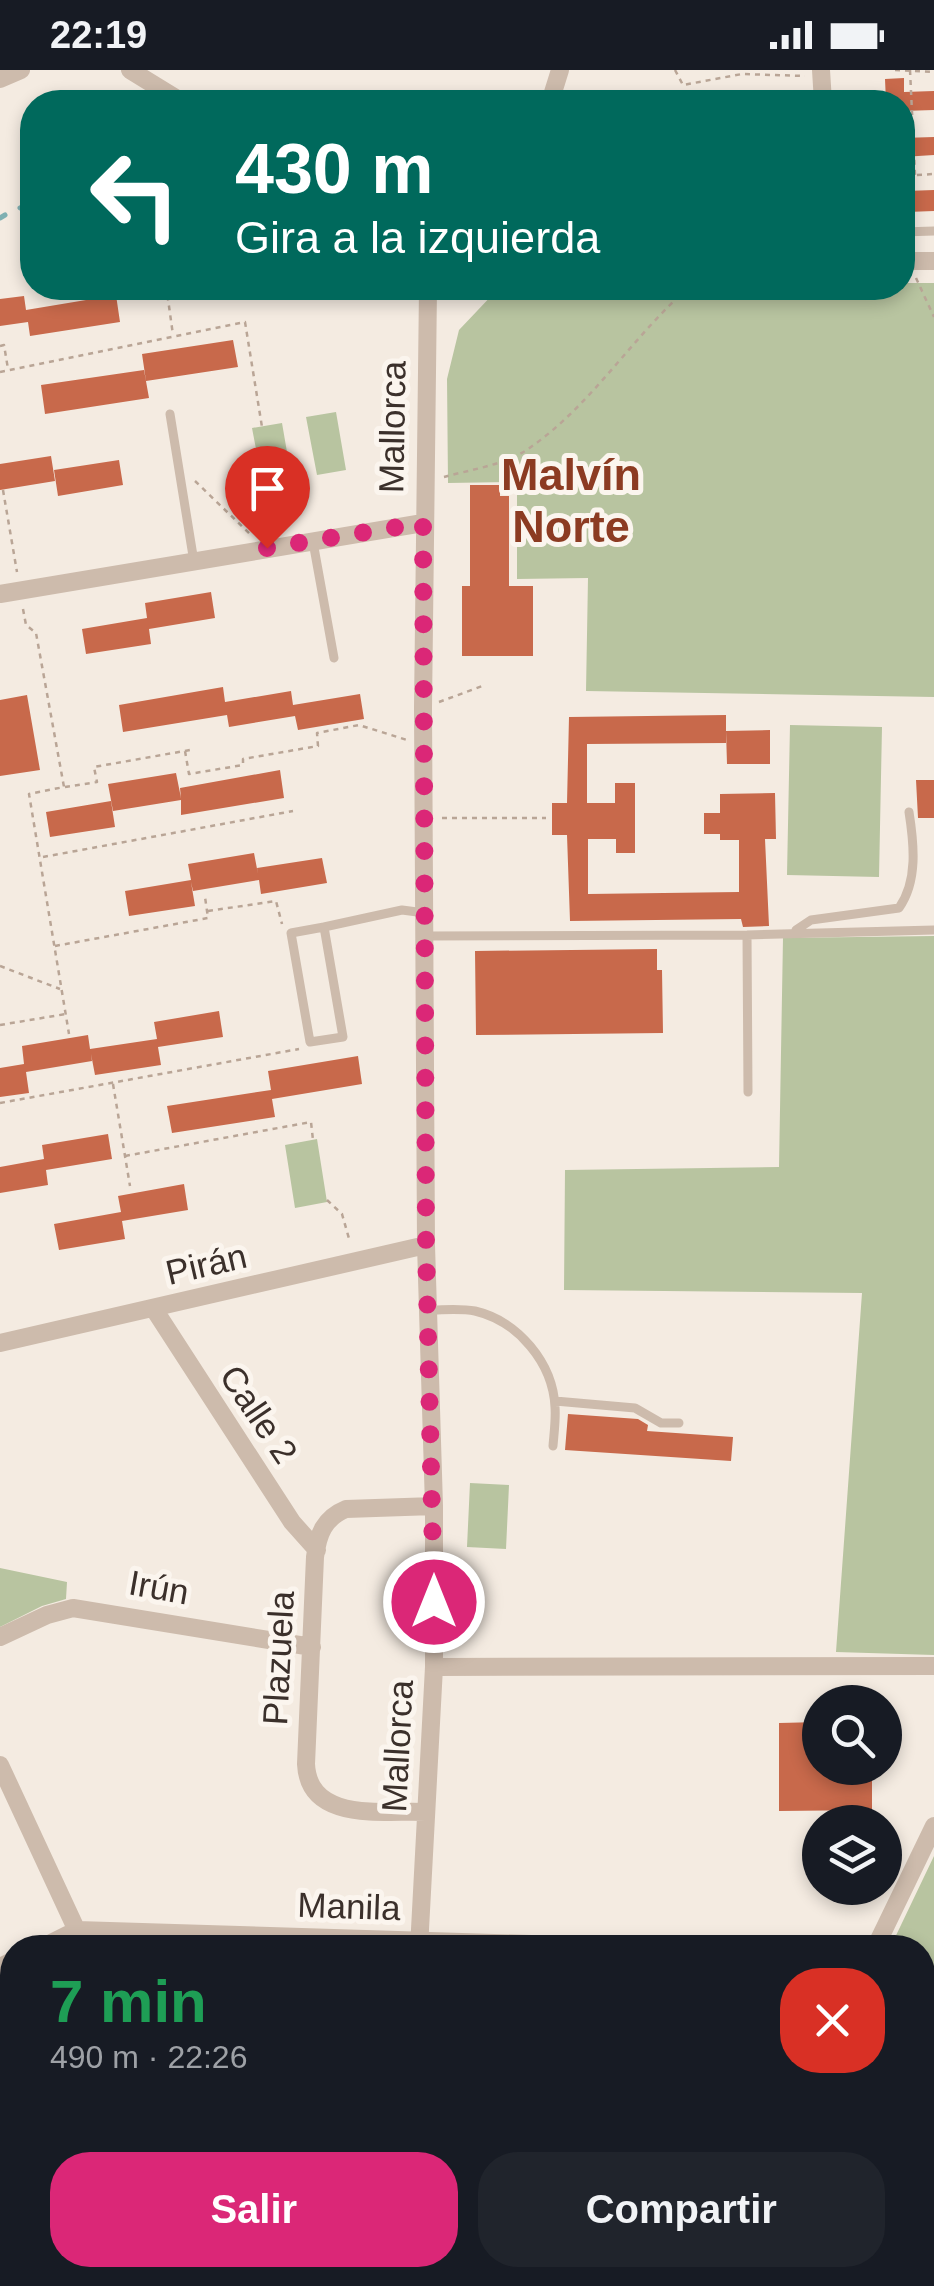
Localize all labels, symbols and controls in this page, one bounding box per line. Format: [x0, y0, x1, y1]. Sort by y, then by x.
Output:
text: 22:19 [50, 14, 147, 56]
icon: left [70, 130, 200, 260]
text: 430 m [235, 130, 433, 208]
text: Gira a la izquierda [235, 212, 600, 263]
street label: Mallorca [371, 360, 413, 493]
pin [225, 446, 310, 549]
district label: Malvín Norte [501, 449, 641, 552]
icon: arrive [240, 461, 295, 516]
street label: Pirán [162, 1236, 250, 1292]
street label: Calle 2 [212, 1358, 306, 1470]
position arrow [382, 1550, 486, 1654]
street label: Irún [126, 1563, 192, 1611]
street label: Plazuela [255, 1589, 301, 1726]
street label: Mallorca [374, 1678, 420, 1813]
map controls [802, 1685, 902, 1905]
button: search [802, 1685, 902, 1785]
button: layers [802, 1805, 902, 1905]
street label: Manila [297, 1885, 402, 1927]
text: 7 min [50, 1968, 207, 2035]
button: close [780, 1968, 885, 2073]
text: 490 m · 22:26 [50, 2039, 247, 2075]
button: Salir [50, 2152, 458, 2267]
button: Compartir [478, 2152, 885, 2267]

